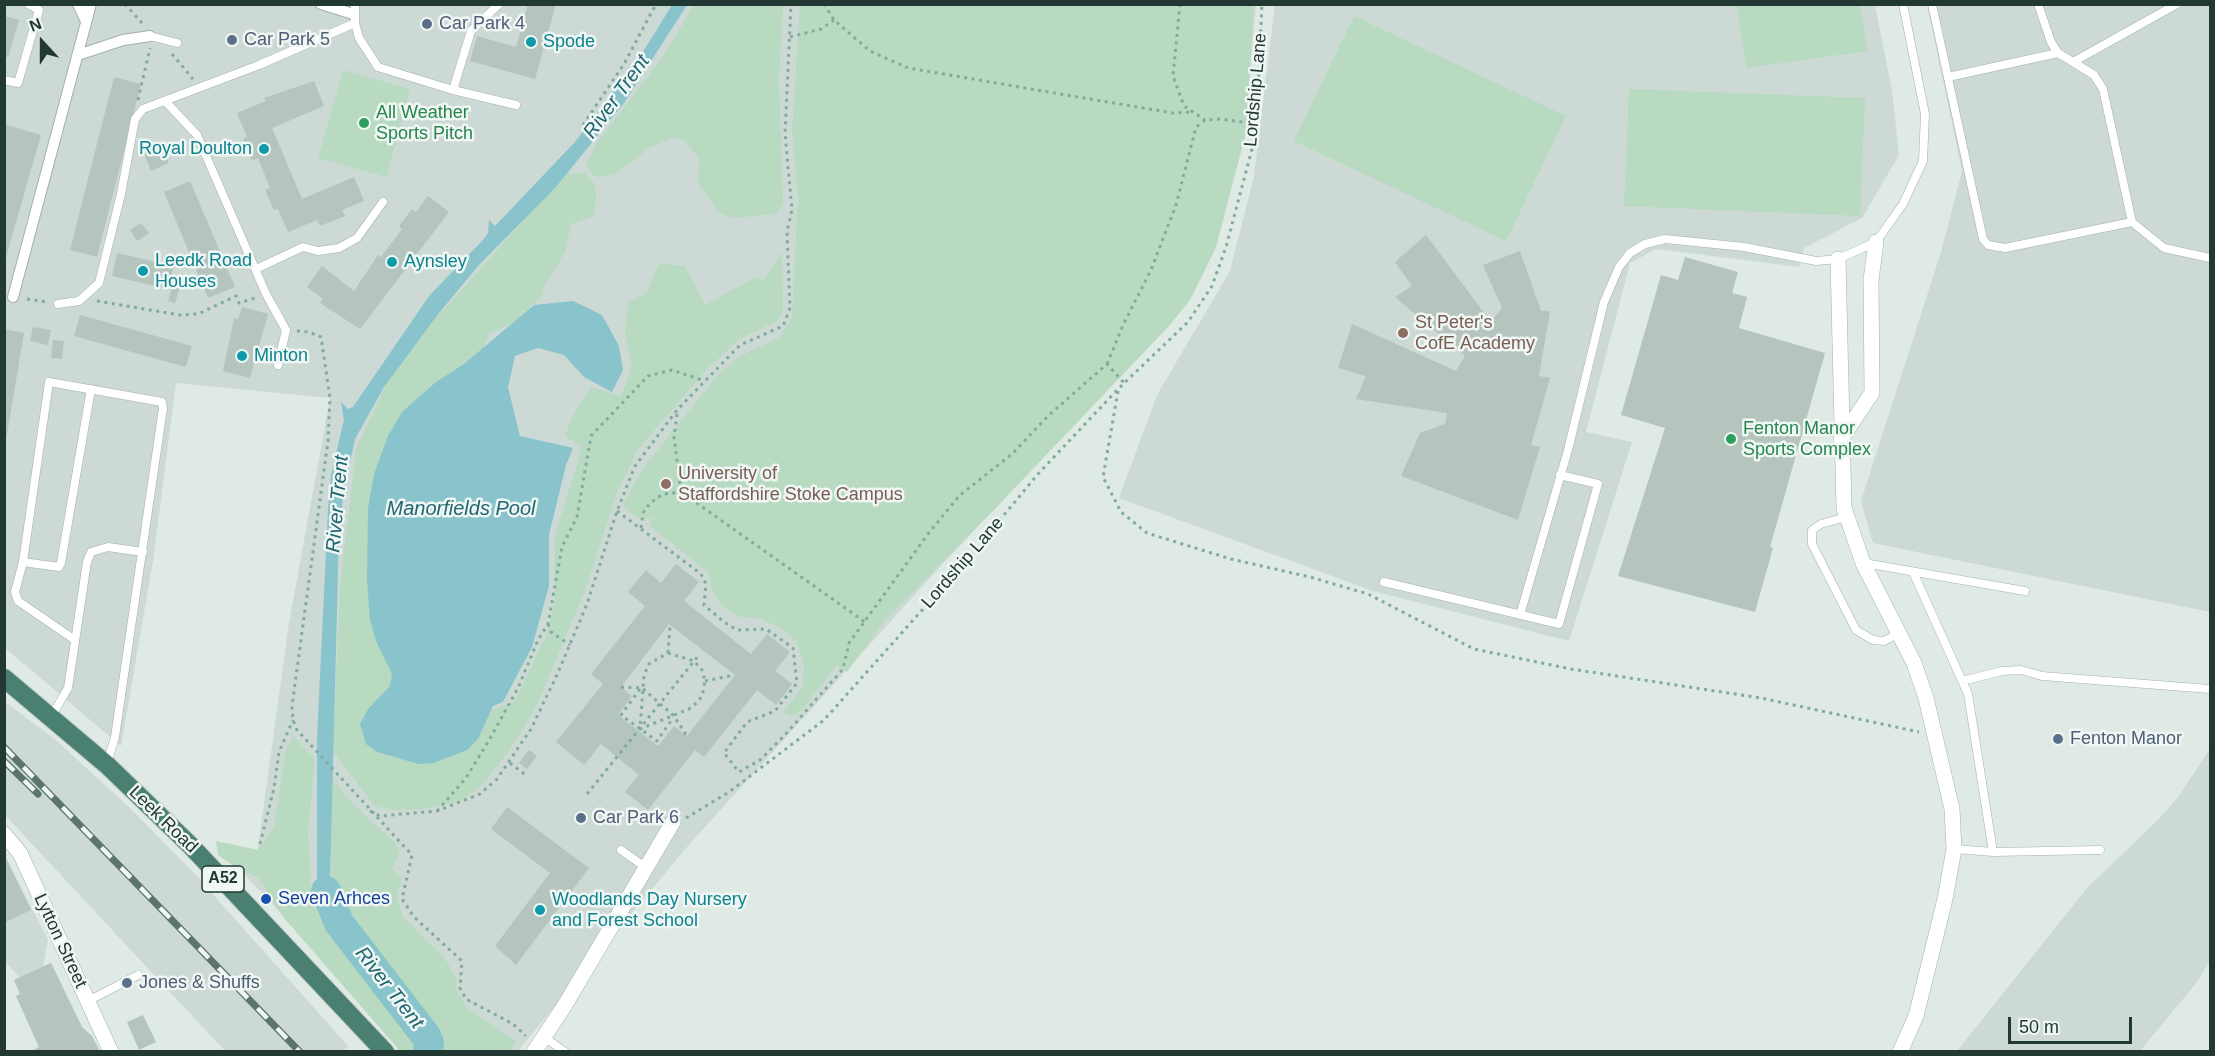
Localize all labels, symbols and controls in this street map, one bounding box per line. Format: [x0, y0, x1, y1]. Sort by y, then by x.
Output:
north arrow [12, 12, 72, 72]
place label: Car Park 4 [439, 13, 525, 35]
text: N [27, 15, 44, 35]
marker: Car Park 4 [420, 17, 434, 31]
place label: Car Park 5 [244, 29, 330, 51]
place label: Spode [543, 31, 595, 53]
street label: Lordship Lane [1240, 32, 1272, 148]
marker: Car Park 5 [225, 33, 239, 47]
marker: Spode [524, 35, 538, 49]
water label: River Trent [579, 51, 655, 143]
place label: All Weather Sports Pitch [376, 102, 473, 144]
marker: All Weather Sports Pitch [357, 116, 371, 130]
place label: Royal Doulton [139, 138, 252, 160]
marker: Royal Doulton [257, 142, 271, 156]
place label: Leedk Road Houses [155, 250, 252, 292]
place label: Aynsley [404, 251, 467, 273]
marker: Aynsley [385, 255, 399, 269]
marker: Leedk Road Houses [136, 264, 150, 278]
place label: St Peter's CofE Academy [1415, 312, 1535, 354]
marker: St Peter's CofE Academy [1396, 326, 1410, 340]
place label: Minton [254, 345, 308, 367]
marker: Minton [235, 349, 249, 363]
place label: Fenton Manor Sports Complex [1743, 418, 1871, 460]
marker: Fenton Manor Sports Complex [1724, 432, 1738, 446]
water label: River Trent [322, 454, 354, 554]
place label: University of Staffordshire Stoke Campus [678, 463, 903, 506]
marker: University of Staffordshire Stoke Campus [659, 477, 673, 491]
water label: Manorfields Pool [387, 497, 535, 521]
street label: Lordship Lane [917, 513, 1009, 613]
place label: Fenton Manor [2070, 728, 2182, 750]
marker: Fenton Manor [2051, 732, 2065, 746]
street label: Leek Road [124, 782, 202, 858]
place label: Car Park 6 [593, 807, 679, 829]
marker: Car Park 6 [574, 811, 588, 825]
road number: A52 [202, 866, 244, 892]
place label: Seven Arhces [278, 888, 390, 910]
place label: Woodlands Day Nursery and Forest School [552, 889, 747, 932]
street label: Lytton Street [29, 890, 91, 992]
marker: Seven Arhces [259, 892, 273, 906]
marker: Woodlands Day Nursery and Forest School [533, 903, 547, 917]
water label: River Trent [350, 942, 428, 1034]
place label: Jones & Shuffs [139, 972, 260, 994]
marker: Jones & Shuffs [120, 976, 134, 990]
scale bar [2011, 1005, 2136, 1043]
text: 50 m [2019, 1017, 2059, 1037]

